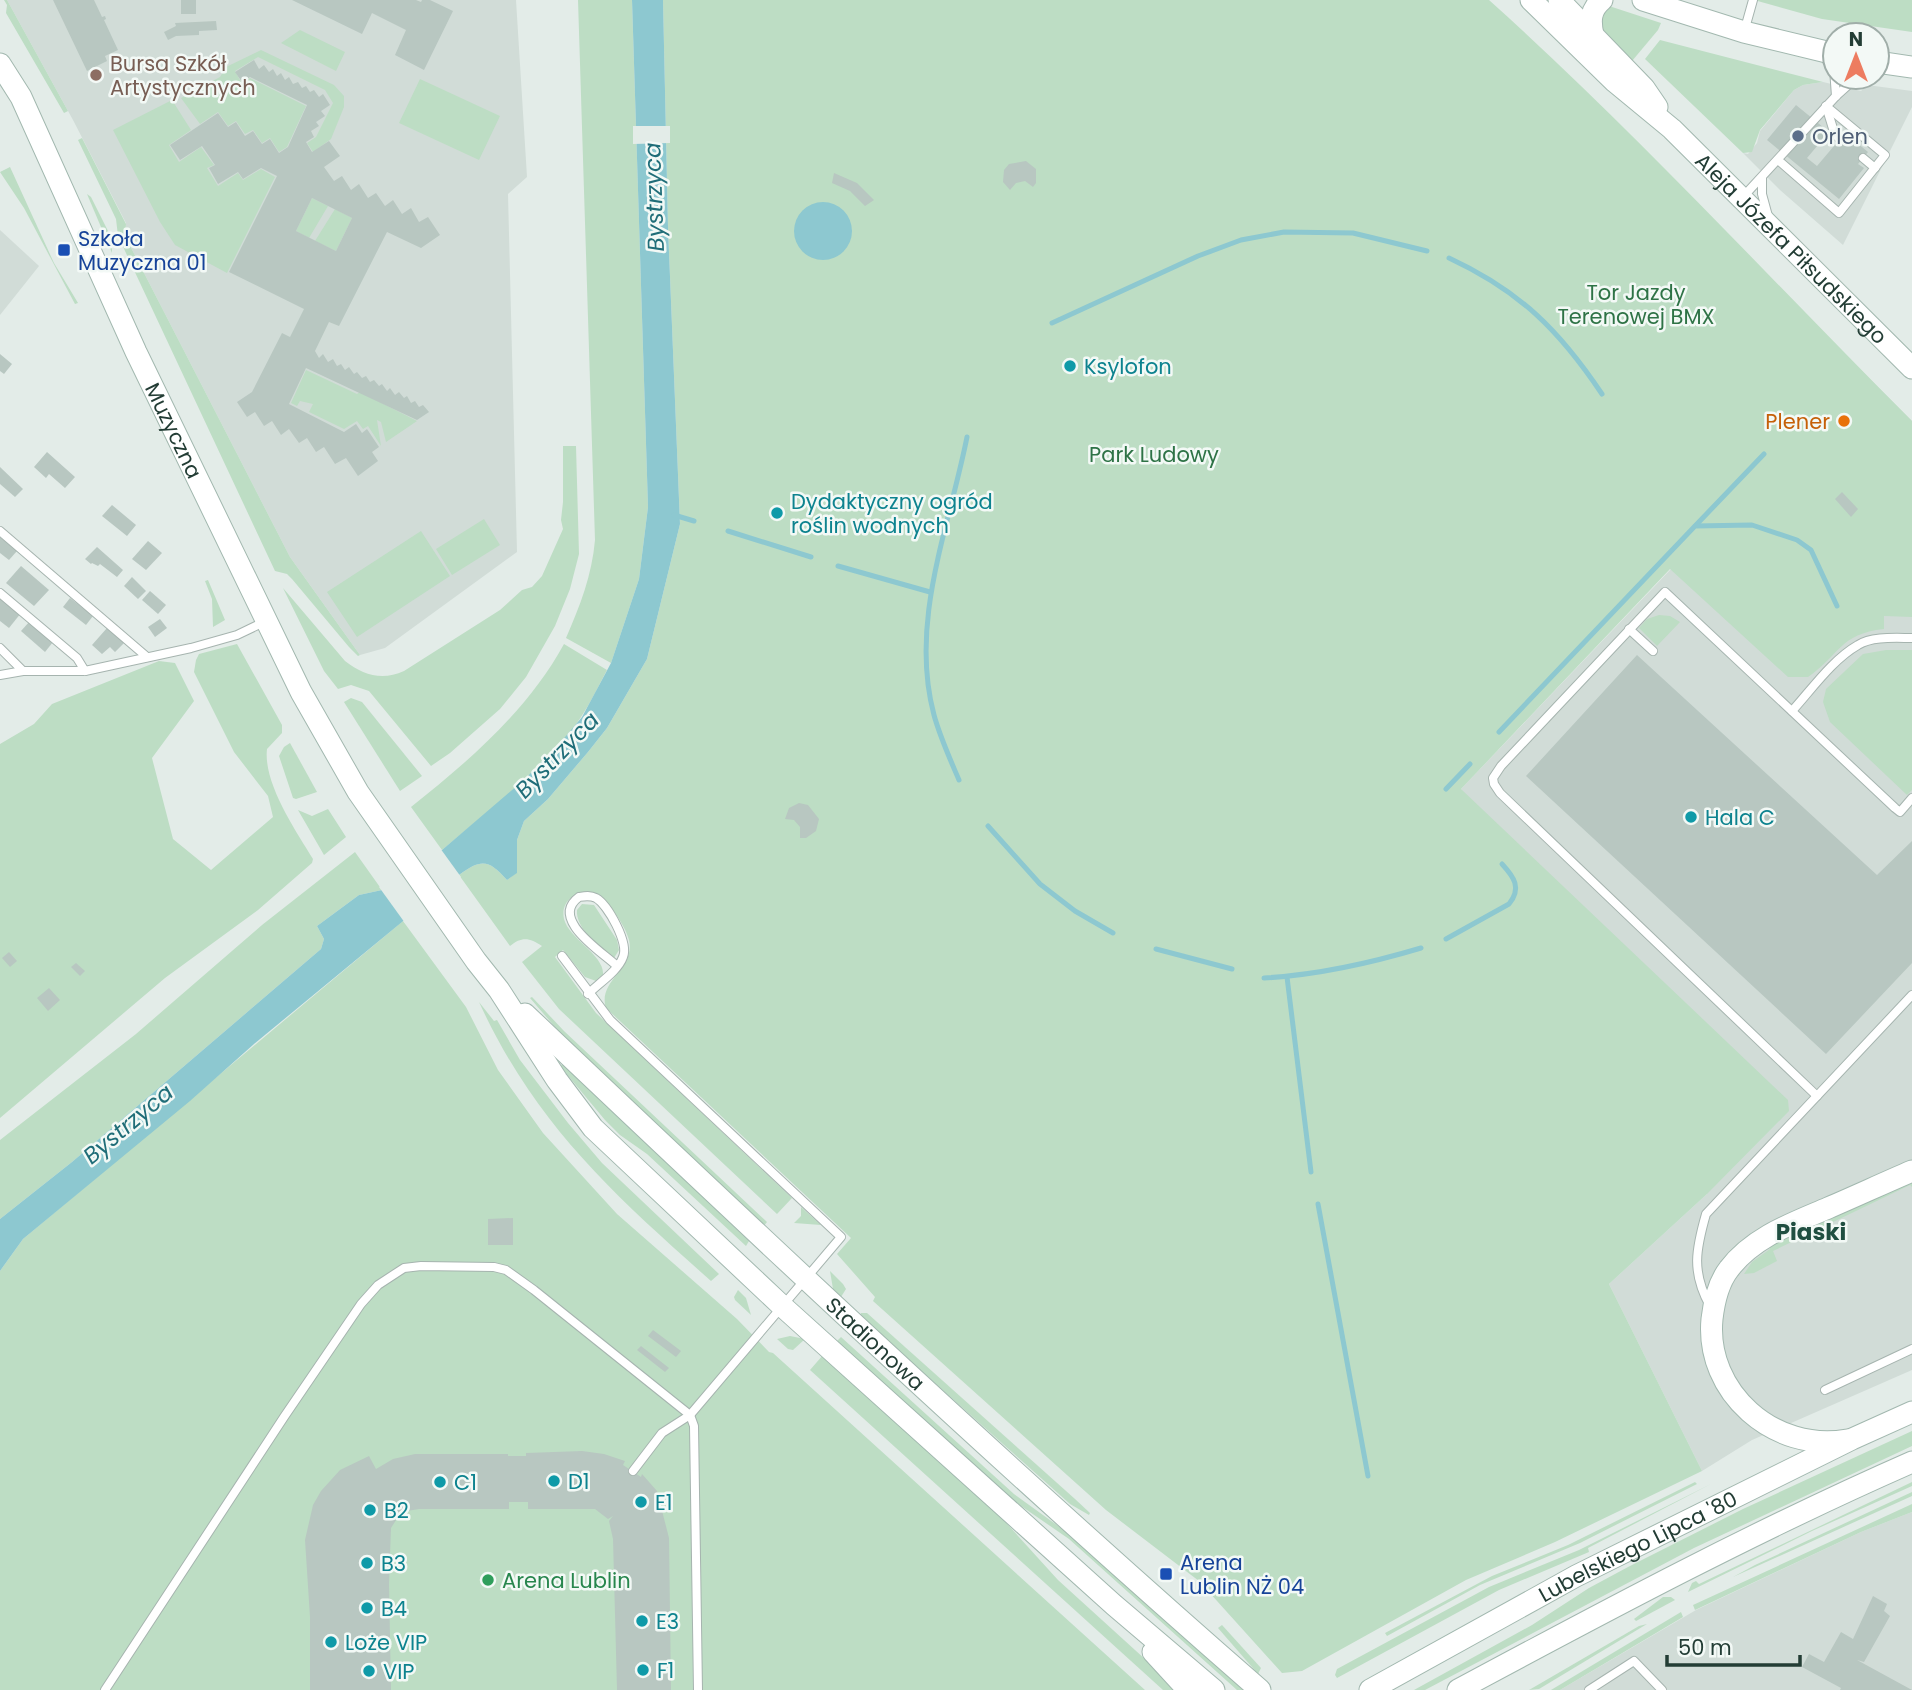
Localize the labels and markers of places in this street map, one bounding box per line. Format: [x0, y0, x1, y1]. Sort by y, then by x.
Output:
place label: Bursa Szkół Artystycznych [110, 49, 256, 102]
marker: Bursa Szkół Artystycznych [88, 67, 104, 83]
place label: Orlen [1812, 122, 1868, 151]
marker: Orlen [1790, 128, 1806, 144]
place label: Szkoła Muzyczna 01 [78, 224, 206, 277]
marker: Szkoła Muzyczna 01 [56, 242, 72, 258]
place label: Ksylofon [1084, 352, 1172, 381]
marker: Ksylofon [1062, 358, 1078, 374]
place label: Plener [1765, 407, 1830, 436]
marker: Plener [1836, 413, 1852, 429]
place label: Dydaktyczny ogród roślin wodnych [791, 487, 993, 540]
marker: Dydaktyczny ogród roślin wodnych [769, 505, 785, 521]
place label: Hala C [1705, 803, 1775, 832]
marker: Hala C [1683, 809, 1699, 825]
place label: D1 [568, 1467, 590, 1496]
place label: C1 [454, 1468, 477, 1497]
marker: D1 [546, 1473, 562, 1489]
marker: C1 [432, 1474, 448, 1490]
place label: E1 [655, 1488, 673, 1517]
marker: E1 [633, 1494, 649, 1510]
place label: B2 [384, 1496, 409, 1525]
marker: B2 [362, 1502, 378, 1518]
place label: Arena Lublin NŻ 04 [1180, 1548, 1304, 1601]
place label: B3 [381, 1549, 406, 1578]
marker: B3 [359, 1555, 375, 1571]
place label: Arena Lublin [502, 1566, 631, 1595]
marker: Arena Lublin NŻ 04 [1158, 1566, 1174, 1582]
marker: Arena Lublin [480, 1572, 496, 1588]
place label: B4 [381, 1594, 407, 1623]
marker: B4 [359, 1600, 375, 1616]
place label: E3 [656, 1607, 679, 1636]
marker: E3 [634, 1613, 650, 1629]
place label: Loże VIP [345, 1628, 427, 1657]
marker: Loże VIP [323, 1634, 339, 1650]
place label: F1 [657, 1656, 674, 1685]
place label: VIP [383, 1657, 415, 1686]
marker: F1 [635, 1662, 651, 1678]
marker: VIP [361, 1663, 377, 1679]

